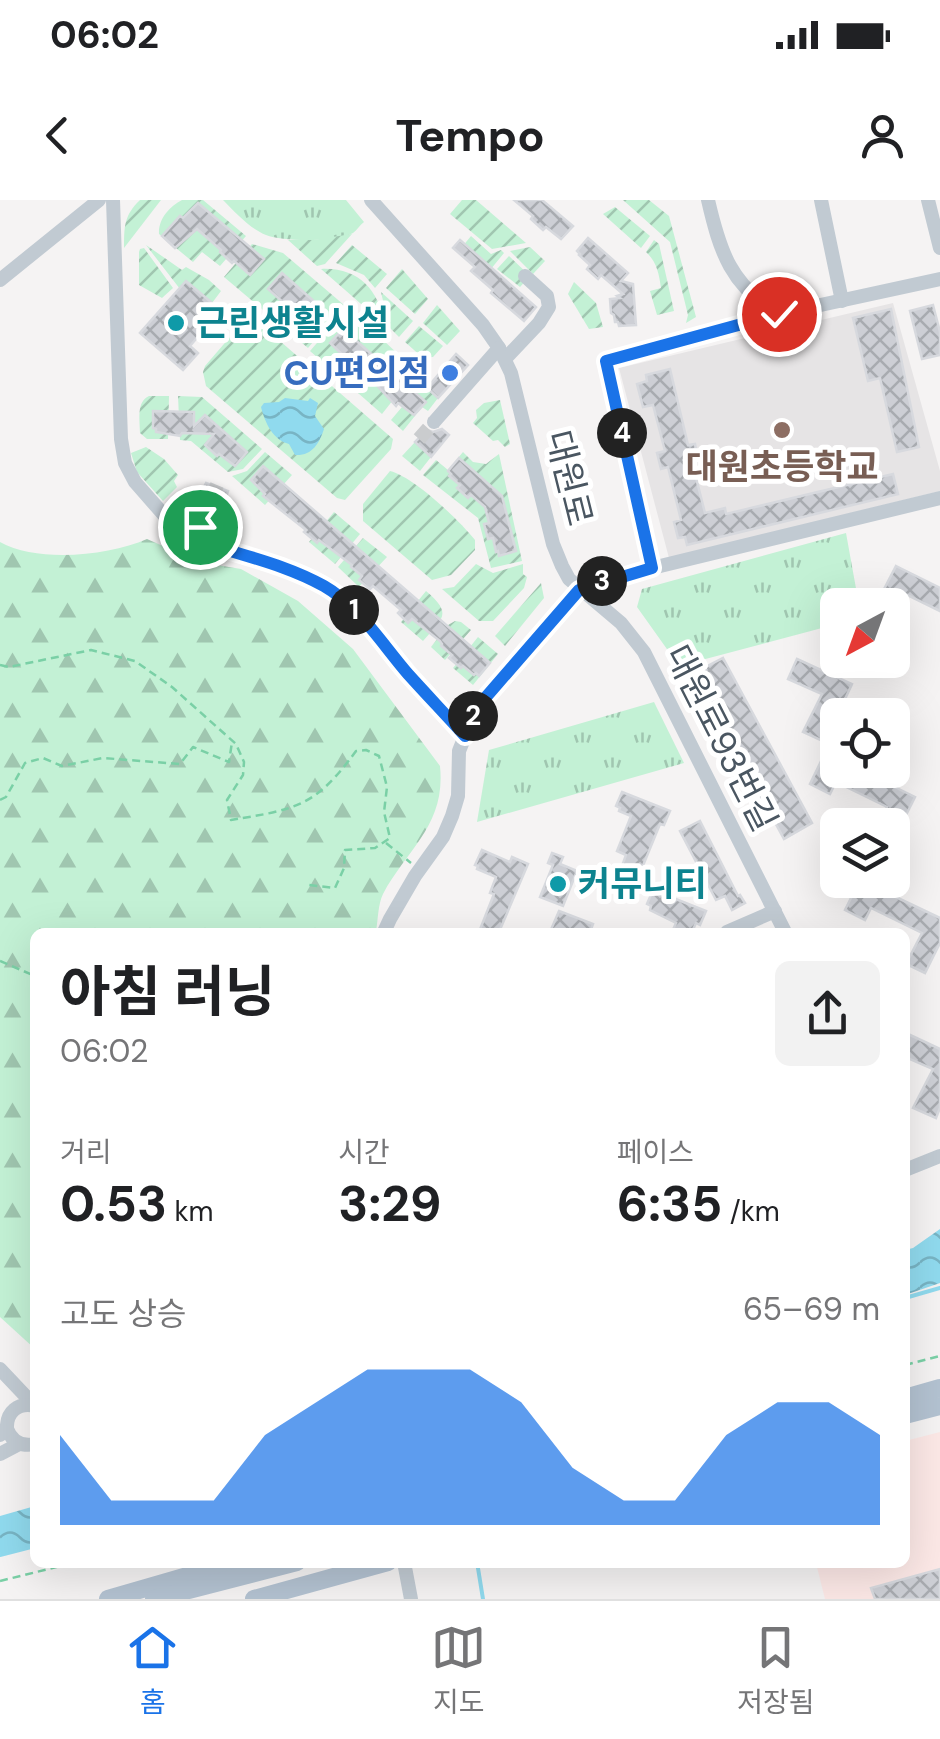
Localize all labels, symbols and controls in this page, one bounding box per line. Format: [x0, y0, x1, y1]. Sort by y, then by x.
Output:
text: 06:02 [50, 10, 159, 60]
text: Tempo [395, 106, 545, 165]
icon: back [30, 108, 85, 163]
icon: person [855, 108, 910, 163]
pin [737, 272, 822, 357]
icon: check [752, 287, 807, 342]
place label: 근린생활시설 [196, 300, 389, 346]
marker: 근린생활시설 [165, 312, 187, 334]
place label: CU편의점 [284, 350, 430, 396]
marker: CU편의점 [439, 362, 461, 384]
pin: 4 [597, 408, 647, 458]
text: 4 [613, 414, 631, 451]
marker: 대원초등학교 [771, 419, 793, 441]
street label: 대원로 [535, 426, 603, 530]
place label: 대원초등학교 [685, 444, 879, 490]
pin [158, 485, 243, 570]
icon: arrive [173, 500, 228, 555]
pin: 3 [577, 556, 627, 606]
text: 3 [594, 562, 610, 599]
pin: 1 [329, 585, 379, 635]
north arrow [820, 588, 910, 678]
map controls [820, 588, 910, 898]
text: 1 [349, 591, 359, 628]
street label: 대원로93번길 [654, 637, 788, 839]
pin: 2 [448, 691, 498, 741]
text: 2 [465, 697, 481, 734]
button: locate [820, 698, 910, 788]
button: layers [820, 808, 910, 898]
place label: 커뮤니티 [578, 861, 707, 907]
marker: 커뮤니티 [547, 873, 569, 895]
text: 아침 러닝 [60, 956, 275, 1028]
button: share [775, 961, 880, 1066]
text: 06:02 [60, 1030, 148, 1072]
text: 거리 [60, 1134, 112, 1171]
text: 시간 [338, 1134, 390, 1171]
text: 페이스 [617, 1134, 694, 1171]
text: 0.53 [60, 1171, 167, 1237]
text: 3:29 [338, 1171, 442, 1237]
text: 6:35 [617, 1171, 722, 1237]
text: km [167, 1193, 214, 1230]
text: /km [722, 1193, 780, 1230]
text: 65–69 m [743, 1288, 880, 1330]
text: 고도 상승 [60, 1293, 186, 1335]
tab: 홈 [125, 1620, 180, 1721]
tab: 지도 [431, 1620, 486, 1721]
tab: 저장됨 [737, 1620, 815, 1721]

